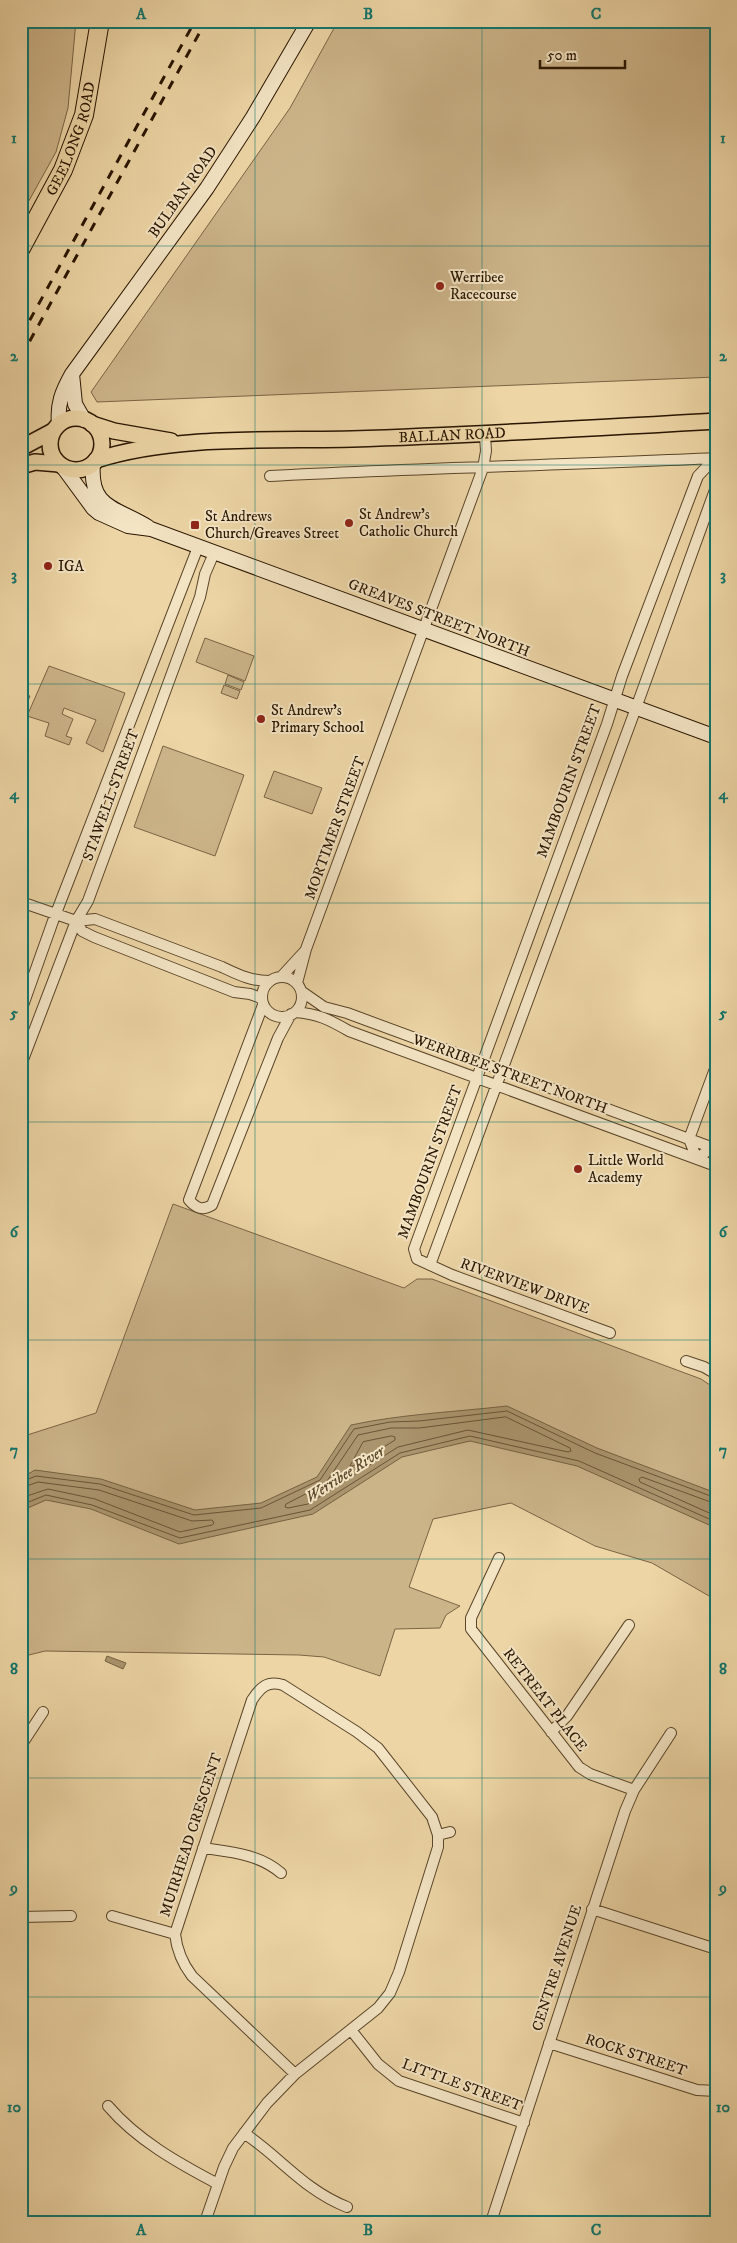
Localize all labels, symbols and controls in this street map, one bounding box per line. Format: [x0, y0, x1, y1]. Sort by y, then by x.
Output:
text: A [135, 4, 147, 24]
text: B [363, 4, 373, 24]
text: C [591, 4, 601, 24]
scale bar [540, 38, 624, 70]
text: 50 m [547, 46, 577, 65]
street label: GEELONG ROAD [42, 80, 99, 199]
text: 1 [11, 128, 17, 148]
text: 1 [720, 128, 726, 148]
street label: BULBAN ROAD [144, 143, 222, 241]
place label: Werribee Racecourse [449, 268, 517, 304]
marker: Werribee Racecourse [434, 280, 446, 292]
text: 2 [10, 346, 19, 366]
text: 2 [719, 346, 728, 366]
street label: BALLAN ROAD [398, 423, 506, 447]
place label: St Andrew's Catholic Church [359, 505, 458, 541]
place label: St Andrews Church/Greaves Street [205, 507, 339, 543]
marker: St Andrew's Catholic Church [343, 517, 355, 529]
marker: St Andrews Church/Greaves Street [189, 519, 201, 531]
place label: IGA [58, 557, 85, 576]
marker: IGA [42, 560, 54, 572]
text: 3 [11, 565, 17, 585]
text: 3 [720, 565, 726, 585]
street label: GREAVES STREET NORTH [345, 575, 533, 661]
place label: St Andrew's Primary School [271, 701, 364, 737]
street label: MAMBOURIN STREET [532, 701, 606, 860]
marker: St Andrew's Primary School [255, 713, 267, 725]
street label: STAWELL STREET [78, 726, 144, 864]
street label: MORTIMER STREET [300, 753, 370, 902]
text: 4 [8, 784, 19, 804]
text: 4 [717, 784, 728, 804]
text: 5 [9, 1003, 18, 1023]
text: 5 [718, 1003, 727, 1023]
street label: WERRIBEE STREET NORTH [409, 1029, 610, 1118]
street label: MAMBOURIN STREET [393, 1082, 467, 1241]
place label: Little World Academy [588, 1151, 664, 1187]
marker: Little World Academy [572, 1163, 584, 1175]
text: 6 [10, 1222, 20, 1242]
text: 6 [719, 1222, 729, 1242]
street label: RIVERVIEW DRIVE [458, 1254, 593, 1318]
text: 7 [10, 1440, 18, 1460]
water label: Werribee River [302, 1440, 389, 1507]
text: 7 [719, 1440, 727, 1460]
street label: RETREAT PLACE [499, 1644, 592, 1756]
text: 8 [10, 1659, 18, 1679]
text: 8 [719, 1659, 727, 1679]
street label: MUIRHEAD CRESCENT [155, 1750, 227, 1919]
text: 9 [9, 1878, 18, 1898]
text: 9 [718, 1878, 727, 1898]
street label: CENTRE AVENUE [528, 1902, 587, 2034]
street label: ROCK STREET [583, 2030, 690, 2081]
street label: LITTLE STREET [399, 2054, 525, 2116]
text: 10 [7, 2097, 22, 2117]
text: 10 [716, 2097, 731, 2117]
text: A [135, 2220, 147, 2240]
text: B [363, 2220, 373, 2240]
text: C [591, 2220, 601, 2240]

